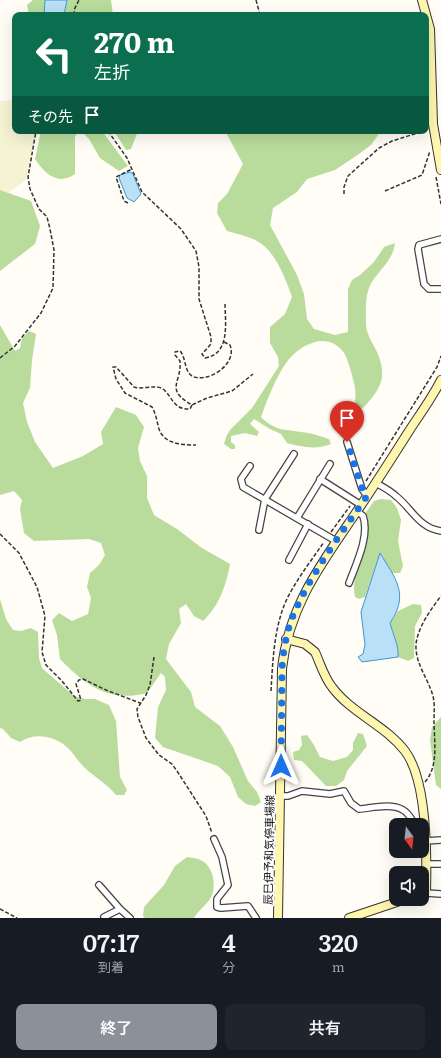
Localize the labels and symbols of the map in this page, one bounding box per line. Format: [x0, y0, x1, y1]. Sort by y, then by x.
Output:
pin [330, 401, 364, 442]
position arrow [260, 745, 302, 787]
street label: 辰巳伊予和気停車場線 [259, 795, 277, 905]
north arrow [389, 818, 429, 858]

